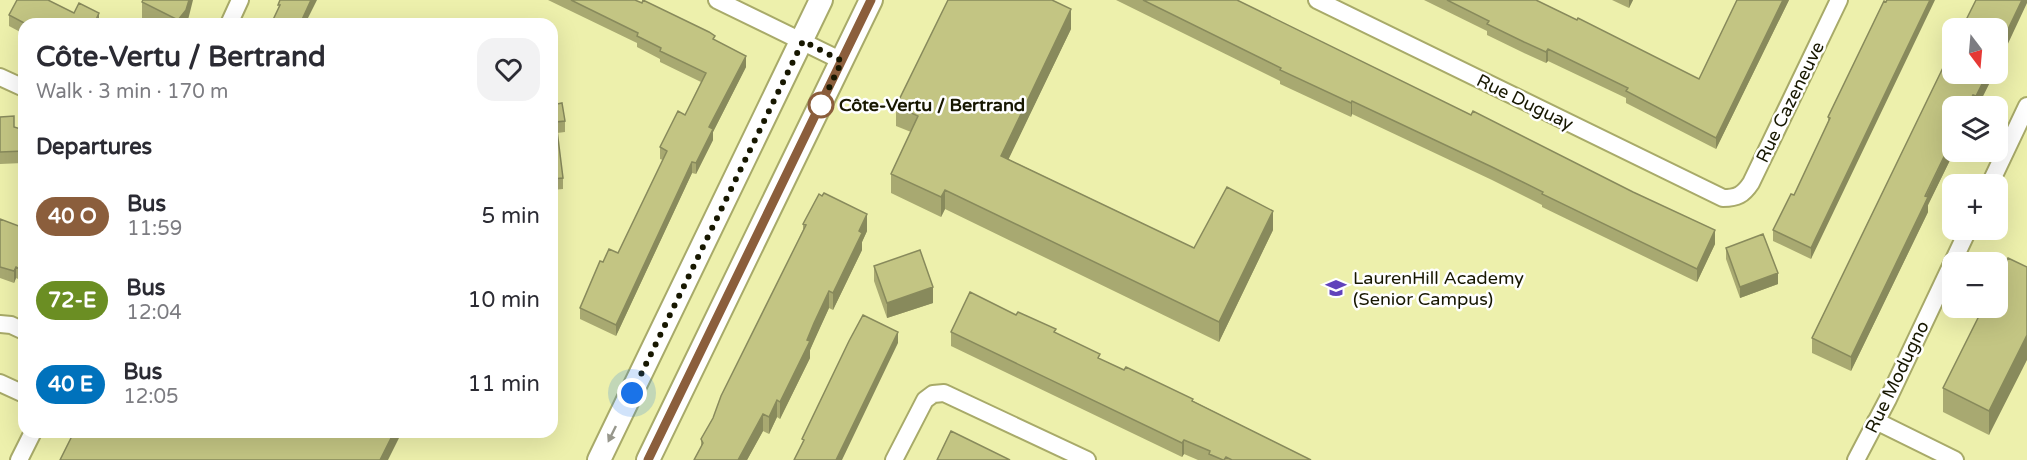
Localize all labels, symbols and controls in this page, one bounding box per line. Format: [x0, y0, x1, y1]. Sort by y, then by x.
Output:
north arrow [1942, 18, 2008, 84]
map controls [1942, 18, 2008, 318]
button: heart [477, 38, 540, 101]
street label: Rue Cazeneuve [1751, 38, 1829, 166]
text: Côte-Vertu / Bertrand [36, 40, 326, 74]
street label: Rue Duguay [1473, 69, 1577, 135]
text: Walk · 3 min · 170 m [36, 80, 228, 104]
marker: Côte-Vertu / Bertrand [808, 92, 834, 118]
place label: Côte-Vertu / Bertrand [839, 94, 1025, 116]
button: layers [1942, 96, 2008, 162]
text: Departures [36, 134, 152, 160]
button: + [1942, 174, 2008, 240]
text: Bus [127, 191, 166, 217]
text: 5 min [481, 203, 540, 229]
text: 40 O [48, 204, 97, 229]
text: 11:59 [127, 217, 182, 241]
button: − [1942, 252, 2008, 318]
place label: LaurenHill Academy (Senior Campus) [1353, 267, 1524, 310]
text: Bus [126, 275, 165, 301]
school or university icon: LaurenHill Academy (Senior Campus) [1324, 276, 1348, 300]
text: 10 min [468, 287, 540, 313]
text: 72-E [48, 288, 96, 313]
text: 12:04 [126, 301, 182, 325]
street label: Rue Modugno [1860, 317, 1934, 437]
text: Bus [123, 359, 162, 385]
text: 11 min [468, 371, 540, 397]
text: 40 E [48, 372, 93, 397]
your location [617, 378, 647, 408]
text: 12:05 [123, 385, 179, 409]
one-way arrow [608, 425, 617, 442]

